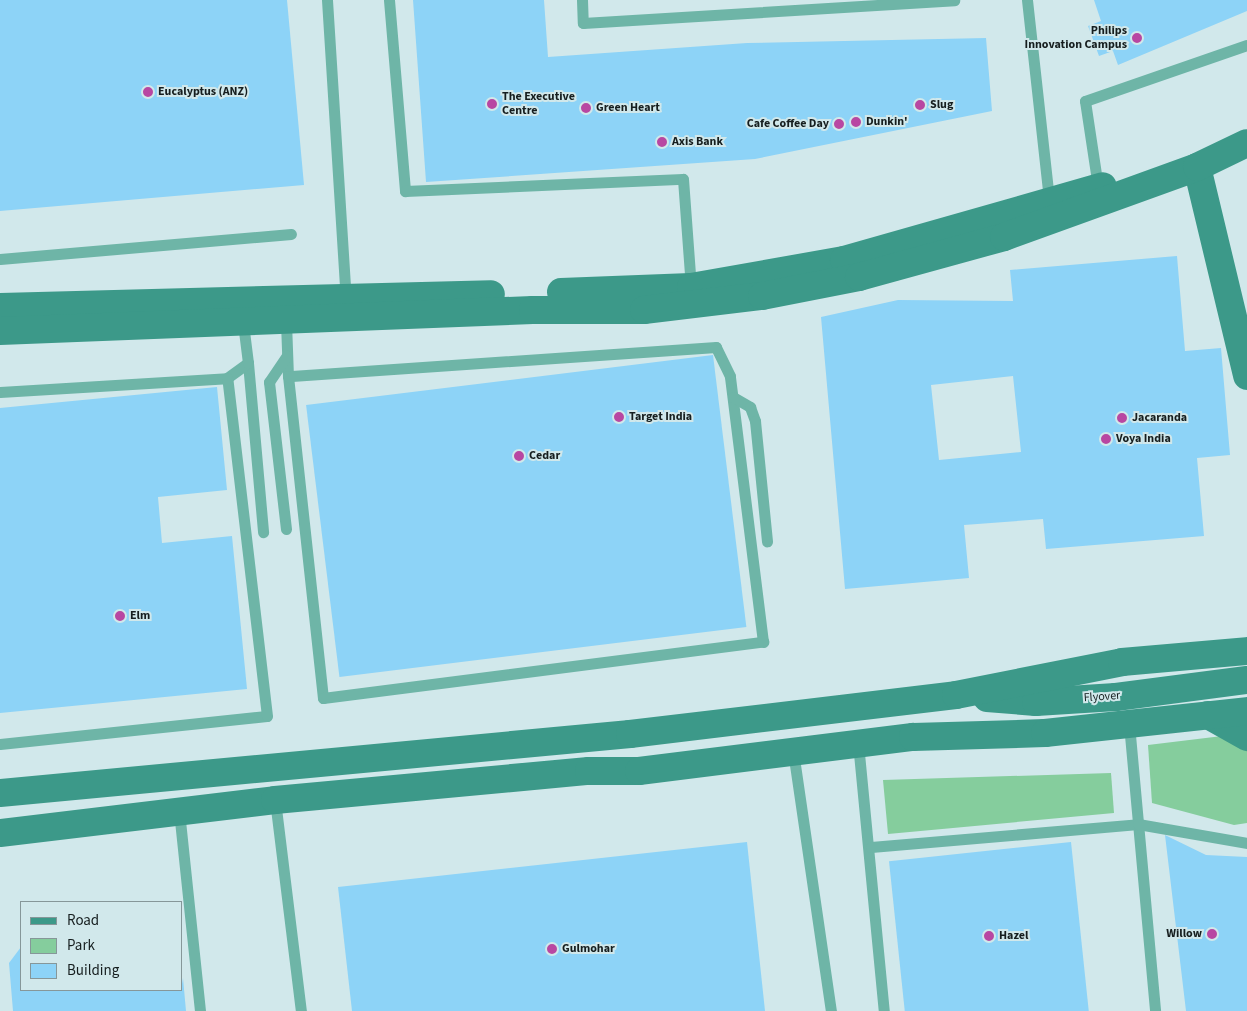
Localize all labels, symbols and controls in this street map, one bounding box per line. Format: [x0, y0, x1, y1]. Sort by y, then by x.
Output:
place label: Philips Innovation Campus [1025, 24, 1127, 52]
marker: Philips Innovation Campus [1131, 32, 1143, 44]
place label: Eucalyptus (ANZ) [158, 85, 248, 99]
marker: Eucalyptus (ANZ) [142, 86, 154, 98]
place label: The Executive Centre [502, 90, 575, 118]
marker: The Executive Centre [486, 98, 498, 110]
place label: Slug [930, 98, 953, 112]
marker: Slug [914, 99, 926, 111]
place label: Green Heart [596, 101, 660, 115]
marker: Green Heart [580, 102, 592, 114]
place label: Dunkin' [866, 115, 908, 129]
marker: Dunkin' [850, 116, 862, 128]
place label: Cafe Coffee Day [747, 117, 829, 131]
marker: Cafe Coffee Day [833, 118, 845, 130]
place label: Axis Bank [672, 135, 723, 149]
marker: Axis Bank [656, 136, 668, 148]
place label: Target India [629, 410, 692, 424]
marker: Target India [613, 411, 625, 423]
place label: Jacaranda [1132, 411, 1187, 425]
marker: Jacaranda [1116, 412, 1128, 424]
place label: Voya India [1116, 432, 1171, 446]
marker: Voya India [1100, 433, 1112, 445]
place label: Cedar [529, 449, 560, 463]
marker: Cedar [513, 450, 525, 462]
place label: Elm [130, 609, 150, 623]
marker: Elm [114, 610, 126, 622]
street label: Flyover [1083, 689, 1121, 705]
legend [20, 901, 182, 991]
text: Road [67, 910, 99, 931]
place label: Willow [1166, 927, 1202, 941]
marker: Willow [1206, 928, 1218, 940]
place label: Hazel [999, 929, 1028, 943]
marker: Hazel [983, 930, 995, 942]
text: Park [67, 935, 95, 956]
place label: Gulmohar [562, 942, 615, 956]
marker: Gulmohar [546, 943, 558, 955]
text: Building [67, 960, 119, 981]

